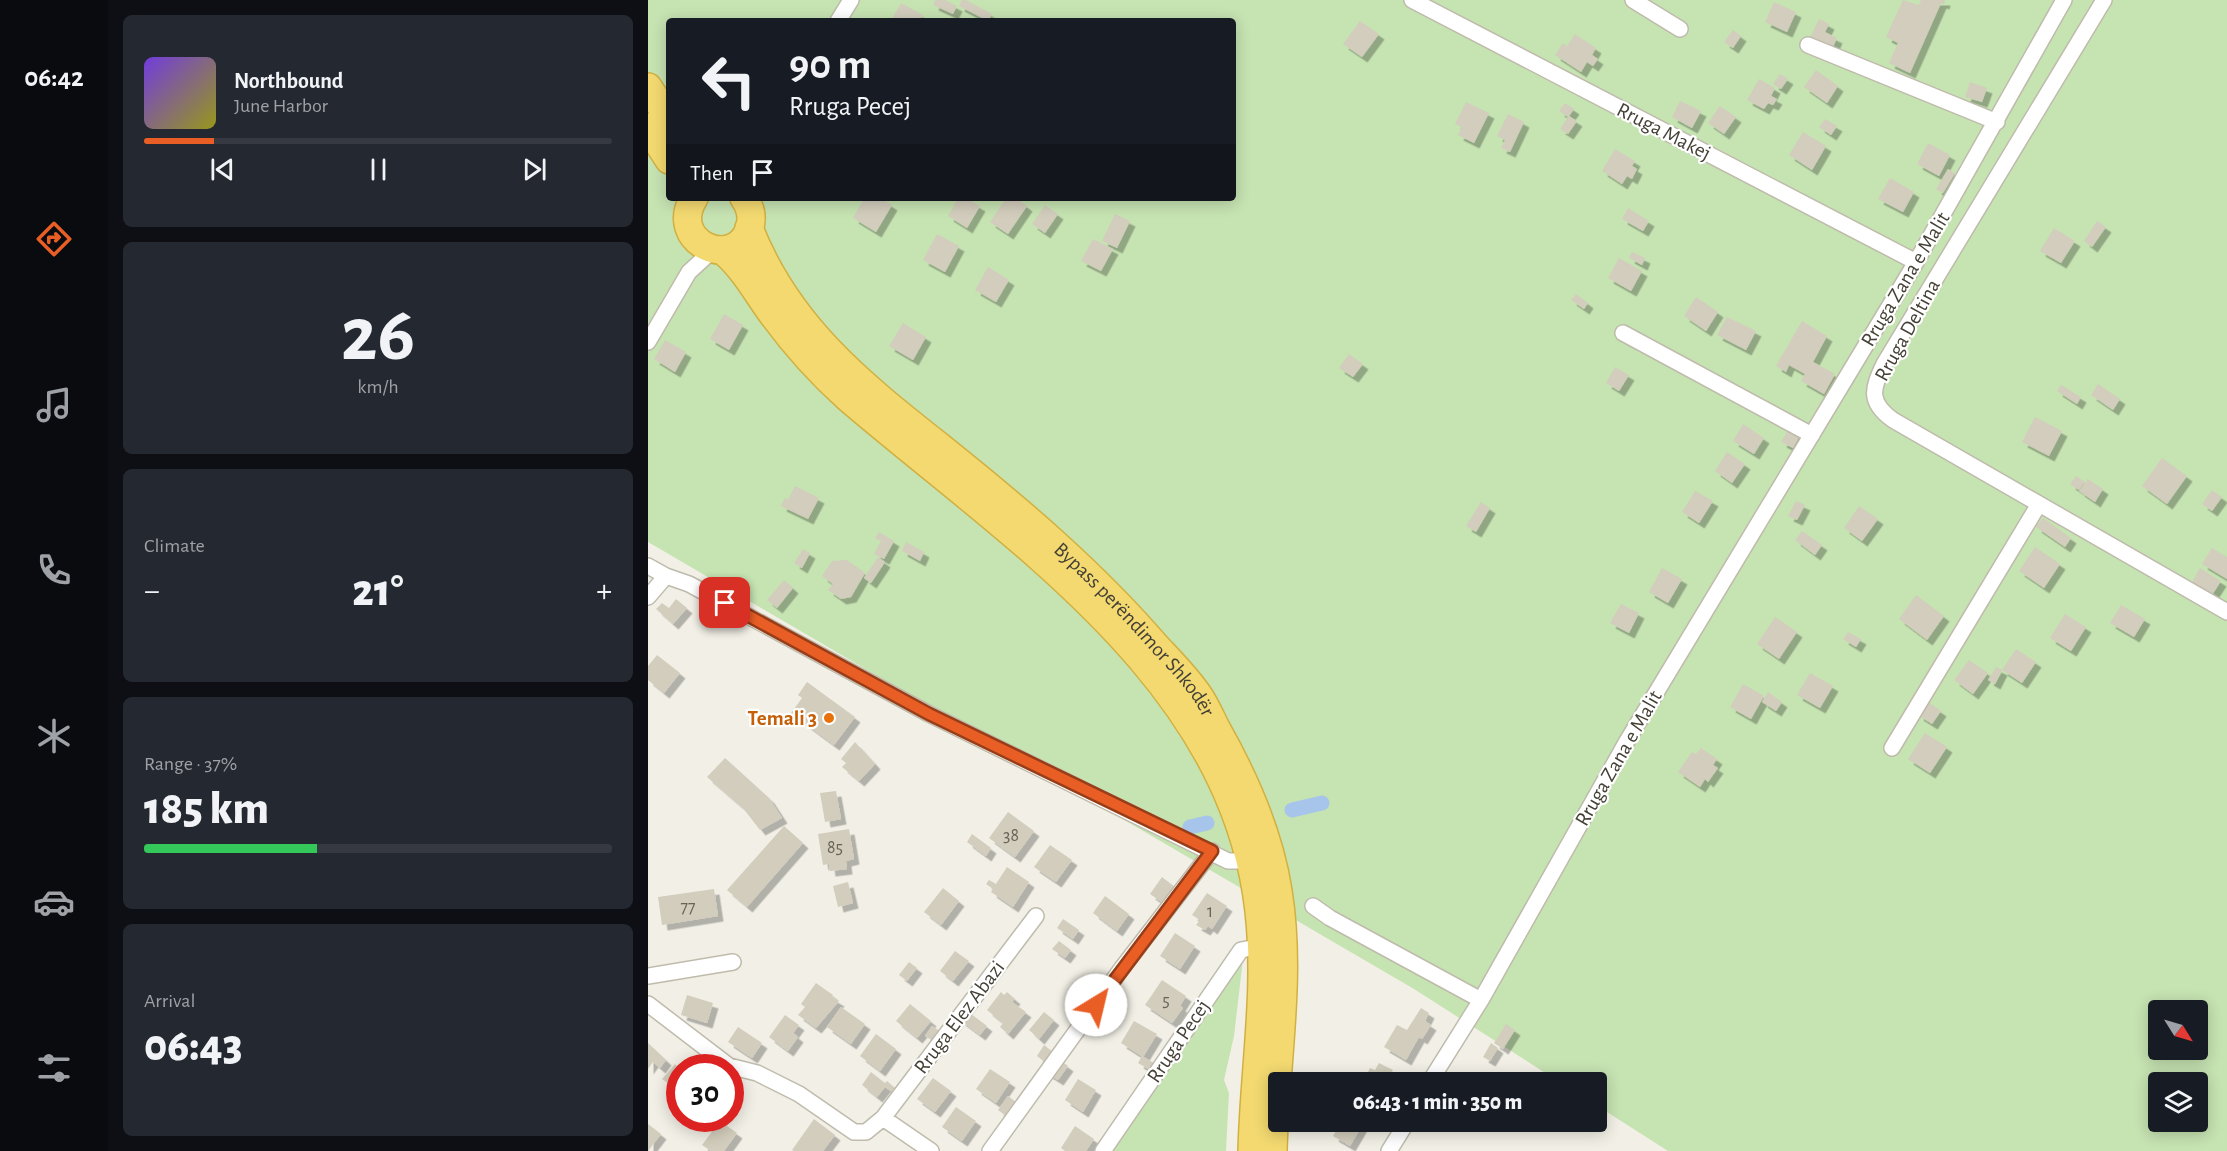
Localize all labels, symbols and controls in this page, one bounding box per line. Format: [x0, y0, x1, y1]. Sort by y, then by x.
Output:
icon: left [690, 42, 768, 120]
text: 90 m [789, 44, 871, 86]
text: 06:42 [24, 64, 84, 91]
text: Northbound [234, 70, 343, 92]
text: Rruga Pecej [789, 93, 911, 120]
text: June Harbor [234, 96, 328, 116]
street label: Rruga Makej [1613, 99, 1714, 164]
icon: previous [206, 153, 239, 186]
icon: pause [362, 153, 395, 186]
icon: next [518, 153, 551, 186]
icon: arrive [746, 156, 779, 189]
text: Then [690, 162, 734, 184]
street label: Rruga Zana e Malit [1857, 208, 1954, 350]
icon: directions [33, 218, 75, 260]
street label: Rruga Deltina [1871, 276, 1944, 385]
text: 26 [341, 297, 415, 375]
text: km/h [357, 377, 399, 397]
icon: music [33, 384, 75, 426]
text: Climate [144, 536, 205, 556]
street label: Bypass perëndimor Shkodër [1050, 538, 1219, 720]
icon: phone [33, 549, 75, 591]
text: 21° [352, 569, 404, 614]
text: − [144, 575, 160, 608]
text: + [596, 575, 612, 608]
pin [699, 577, 750, 628]
icon: arrive [708, 586, 741, 619]
street label: Rruga Zana e Malit [1571, 687, 1666, 830]
place label: Temali 3 [748, 708, 817, 729]
marker: Temali 3 [822, 711, 836, 725]
icon: climate [33, 715, 75, 757]
text: Range · 37% [144, 754, 237, 774]
text: 185 km [144, 787, 269, 832]
house number: 38 [1003, 827, 1019, 845]
house number: 85 [827, 839, 843, 857]
icon: car [33, 881, 75, 923]
house number: 77 [680, 899, 696, 917]
house number: 1 [1207, 903, 1213, 921]
street label: Rruga Elez Abazi [910, 957, 1009, 1078]
position arrow [1064, 973, 1128, 1037]
text: Arrival [144, 991, 195, 1011]
house number: 5 [1162, 992, 1170, 1010]
street label: Rruga Pecej [1143, 996, 1214, 1087]
north arrow [2148, 1000, 2208, 1060]
map controls [2148, 1000, 2208, 1132]
text: 06:43 [144, 1024, 243, 1069]
icon: filters [33, 1047, 75, 1089]
speed limit sign: 30 [666, 1054, 744, 1132]
button: layers [2148, 1072, 2208, 1132]
text: 06:43 · 1 min · 350 m [1353, 1091, 1522, 1113]

